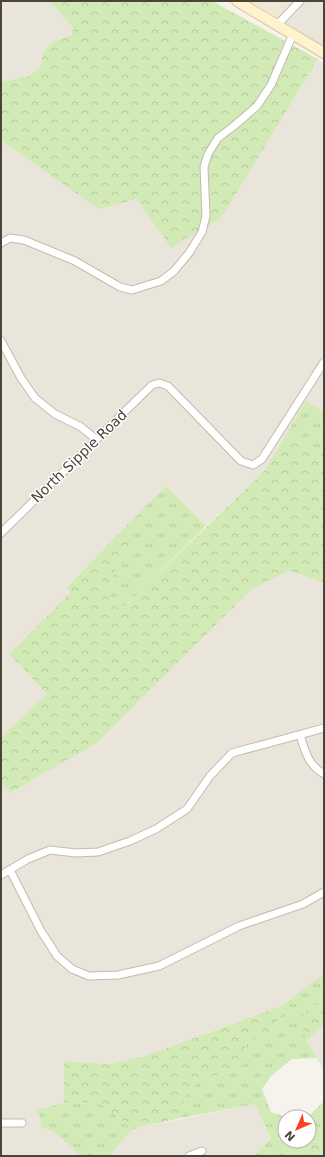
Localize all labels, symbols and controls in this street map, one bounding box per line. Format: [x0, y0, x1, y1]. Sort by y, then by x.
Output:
street label: North Sipple Road [28, 406, 130, 506]
north arrow [277, 1109, 317, 1149]
text: N [282, 1128, 298, 1144]

